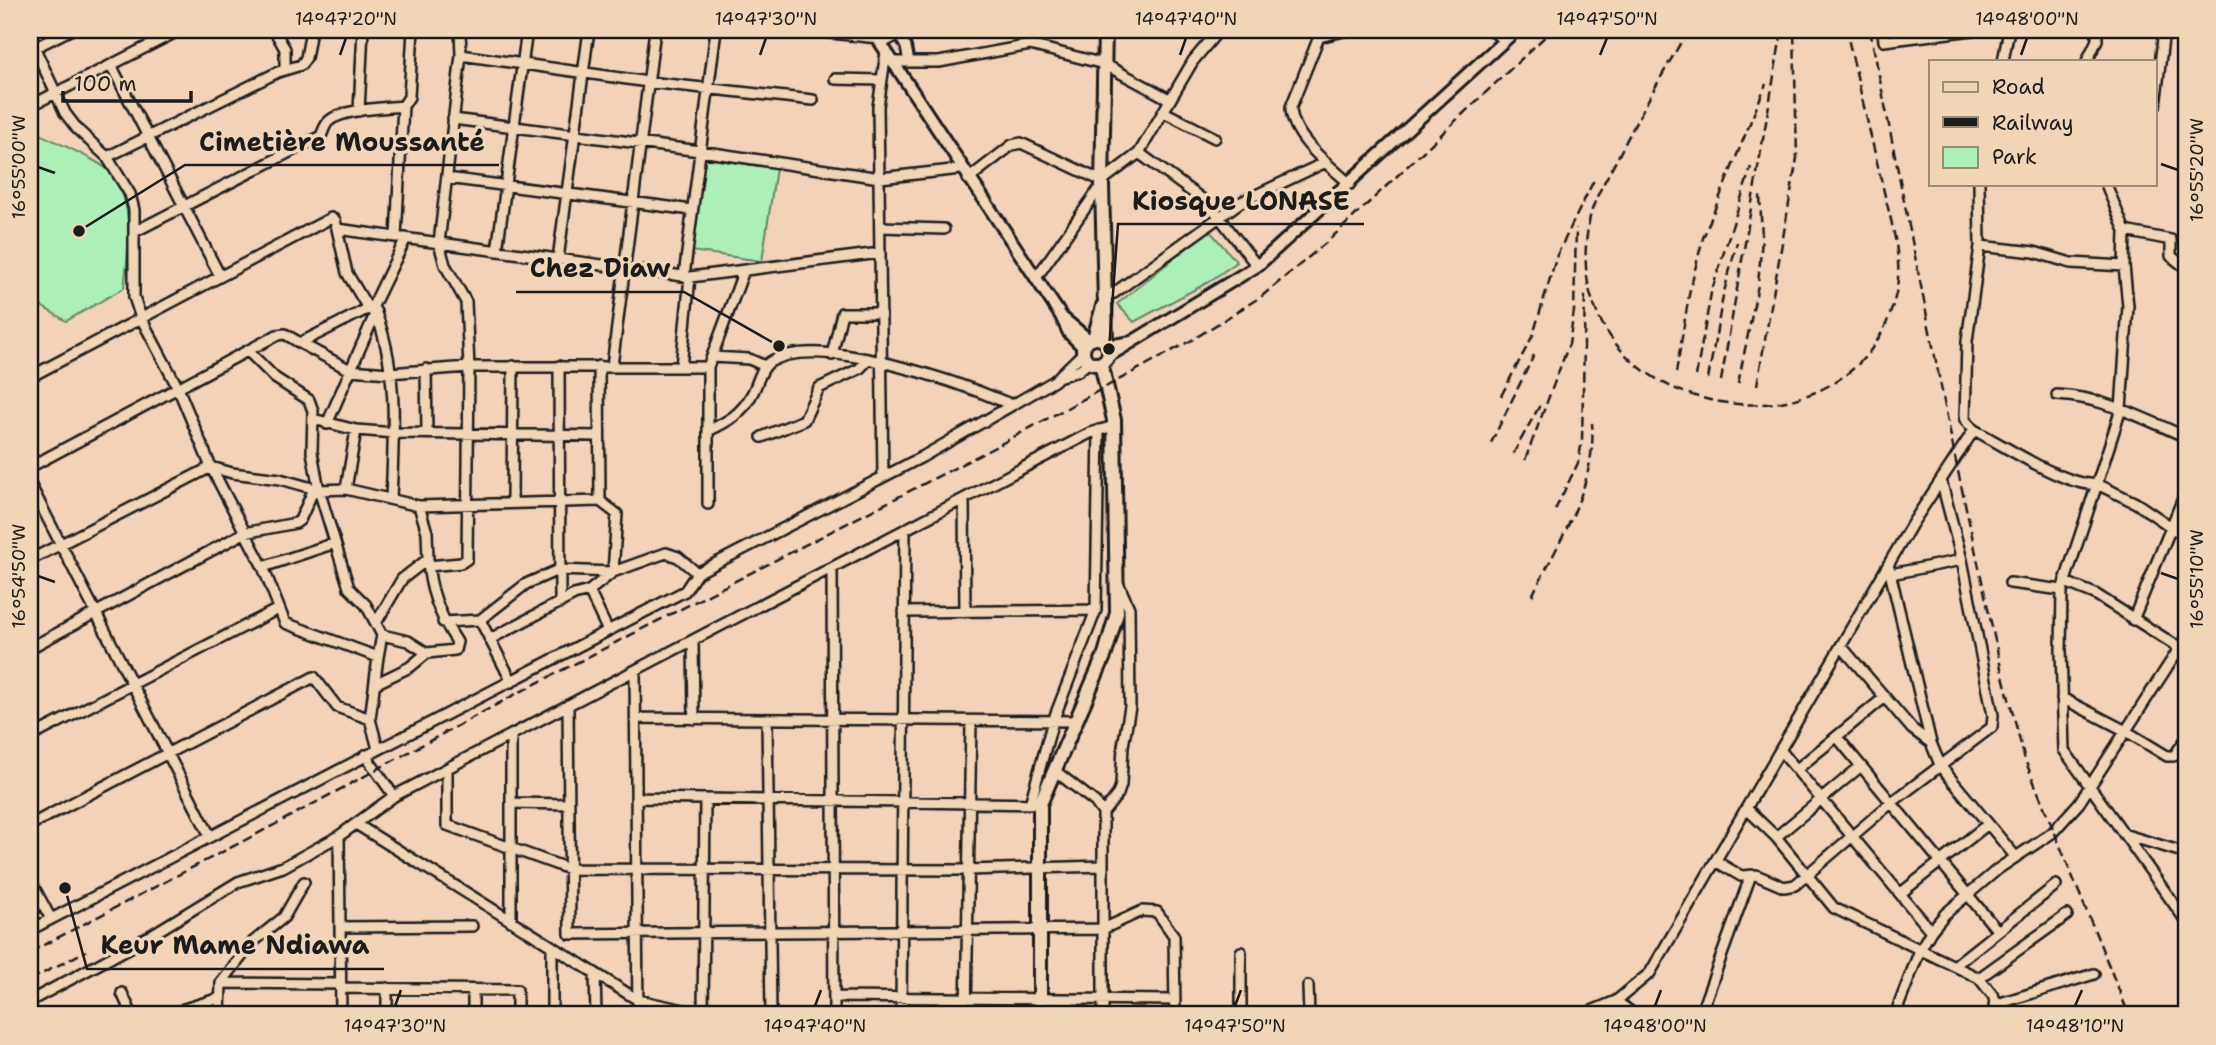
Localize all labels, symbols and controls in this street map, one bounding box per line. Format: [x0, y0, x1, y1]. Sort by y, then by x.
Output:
text: 14°47'20"N [295, 7, 397, 31]
text: 14°47'30"N [715, 7, 817, 31]
text: 14°47'40"N [1135, 7, 1237, 31]
text: 14°47'50"N [1556, 7, 1658, 31]
text: 14°48'00"N [1975, 7, 2079, 31]
scale bar [63, 60, 191, 104]
legend [1929, 60, 2156, 186]
text: 100 m [74, 70, 137, 98]
text: Road [1992, 73, 2045, 101]
text: Railway [1992, 109, 2074, 137]
text: 16°55'00"W [7, 115, 31, 219]
callout: Cimetière Moussanté [185, 118, 499, 165]
text: 16°55'20"W [2185, 118, 2209, 222]
text: Cimetière Moussanté [199, 124, 485, 159]
text: Park [1992, 143, 2037, 171]
callout: Kiosque LONASE [1118, 177, 1364, 224]
text: Kiosque LONASE [1132, 183, 1350, 218]
callout: Chez Diaw [516, 245, 684, 292]
text: Chez Diaw [530, 250, 671, 285]
text: 16°54'50"W [7, 524, 31, 628]
text: 16°55'10"W [2185, 529, 2209, 629]
callout: Keur Mame Ndiawa [87, 922, 384, 969]
text: Keur Mame Ndiawa [101, 927, 370, 962]
text: 14°47'30"N [344, 1014, 446, 1038]
text: 14°47'40"N [764, 1014, 866, 1038]
text: 14°47'50"N [1184, 1014, 1286, 1038]
text: 14°48'00"N [1603, 1014, 1707, 1038]
text: 14°48'10"N [2026, 1014, 2124, 1038]

